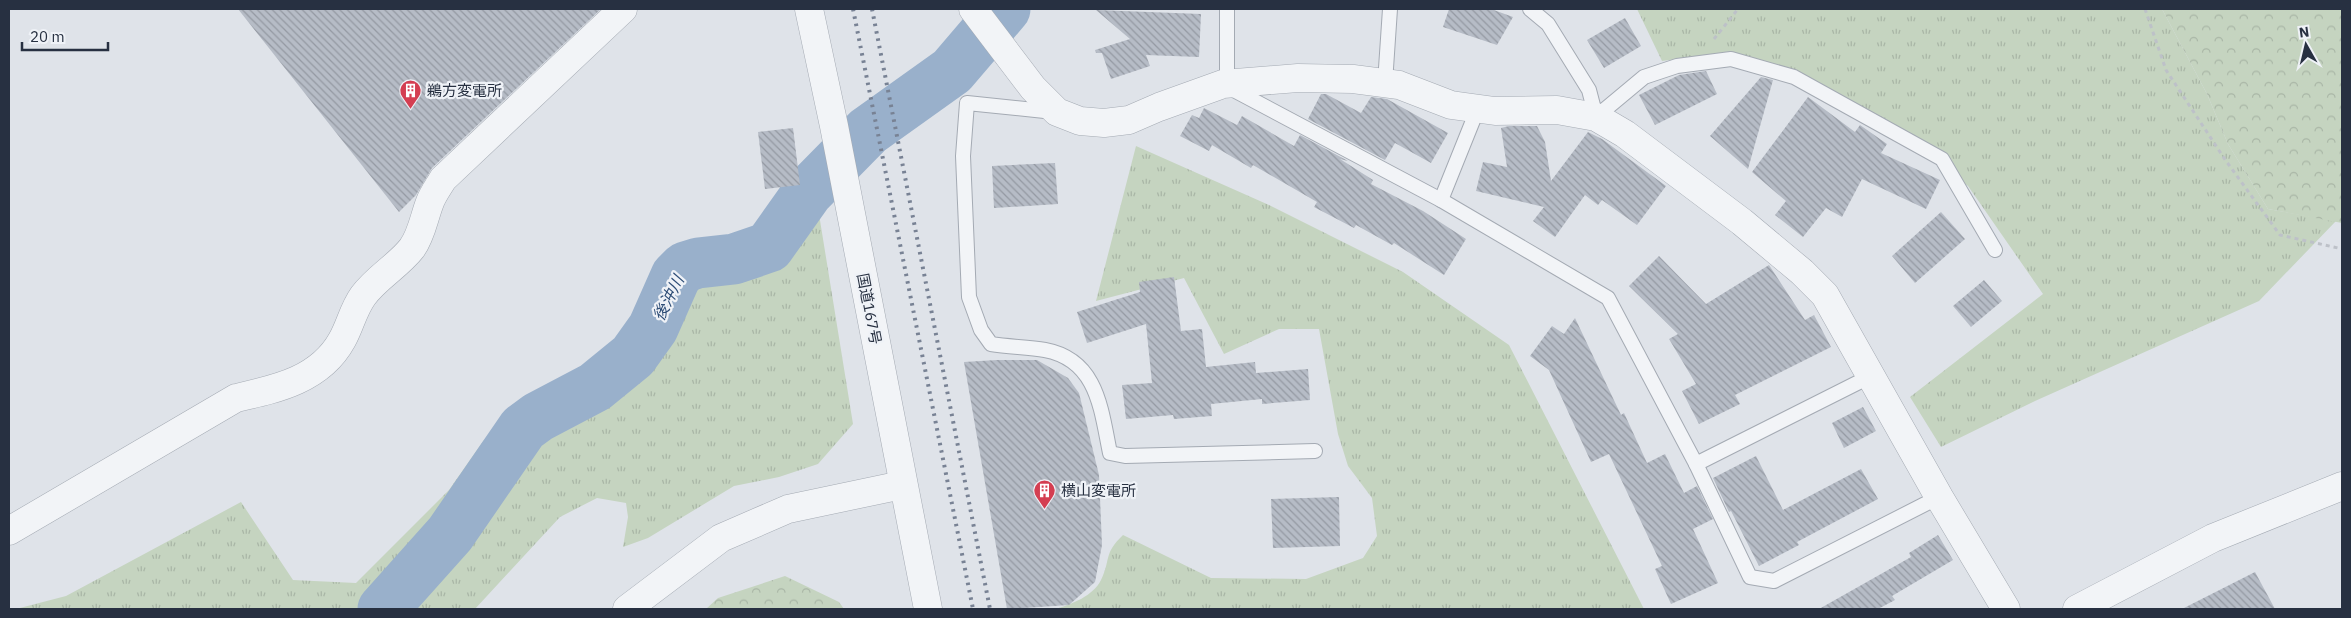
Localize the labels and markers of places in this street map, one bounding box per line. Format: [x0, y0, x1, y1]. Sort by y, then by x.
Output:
building icon: 鵜方変電所 [399, 79, 423, 110]
place label: 鵜方変電所 [427, 81, 502, 100]
building icon: 横山変電所 [1033, 479, 1057, 510]
place label: 横山変電所 [1061, 481, 1136, 500]

